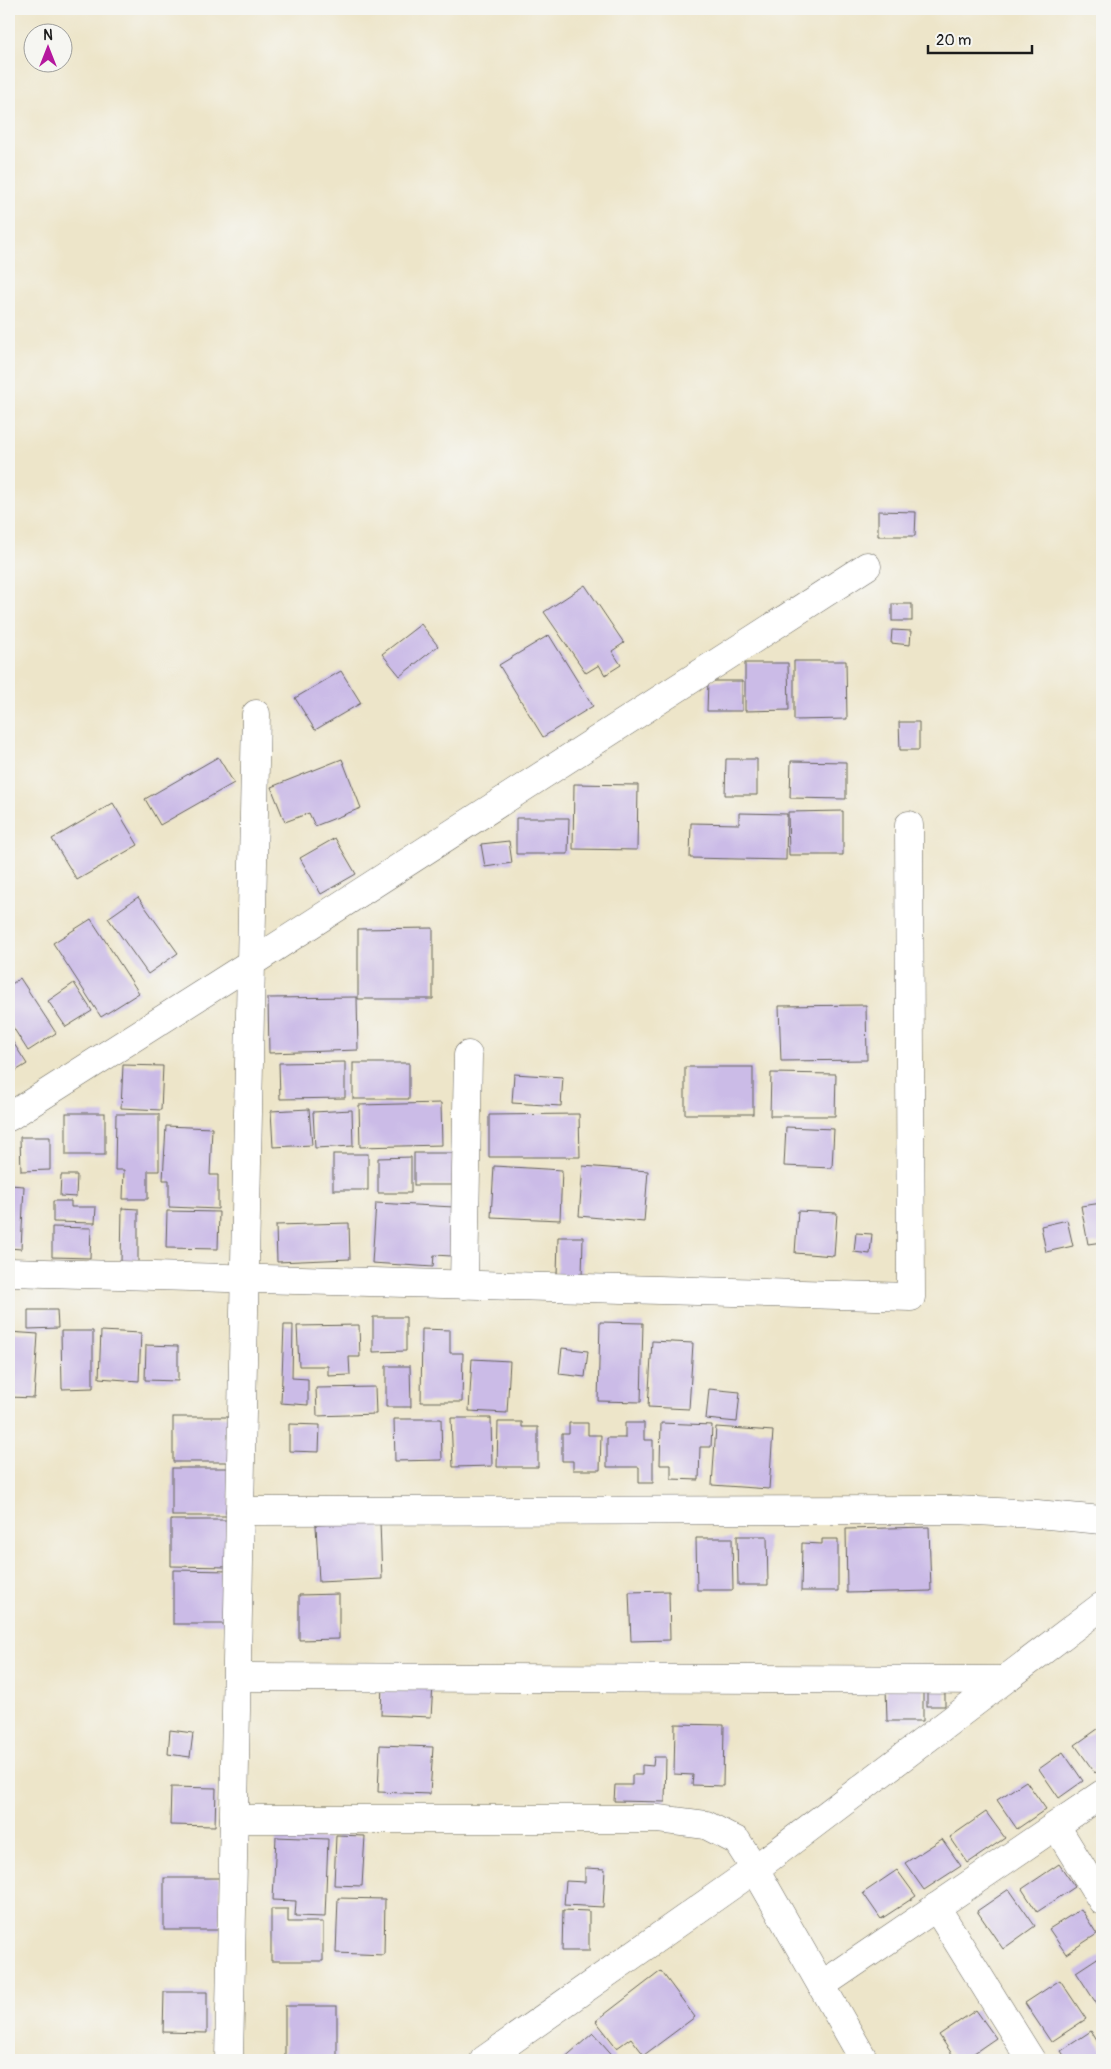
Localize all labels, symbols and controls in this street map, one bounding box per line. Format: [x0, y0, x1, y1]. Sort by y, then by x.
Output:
north arrow [22, 22, 72, 72]
scale bar [928, 22, 1032, 54]
text: N [43, 27, 53, 44]
text: 20 m [936, 31, 971, 50]

